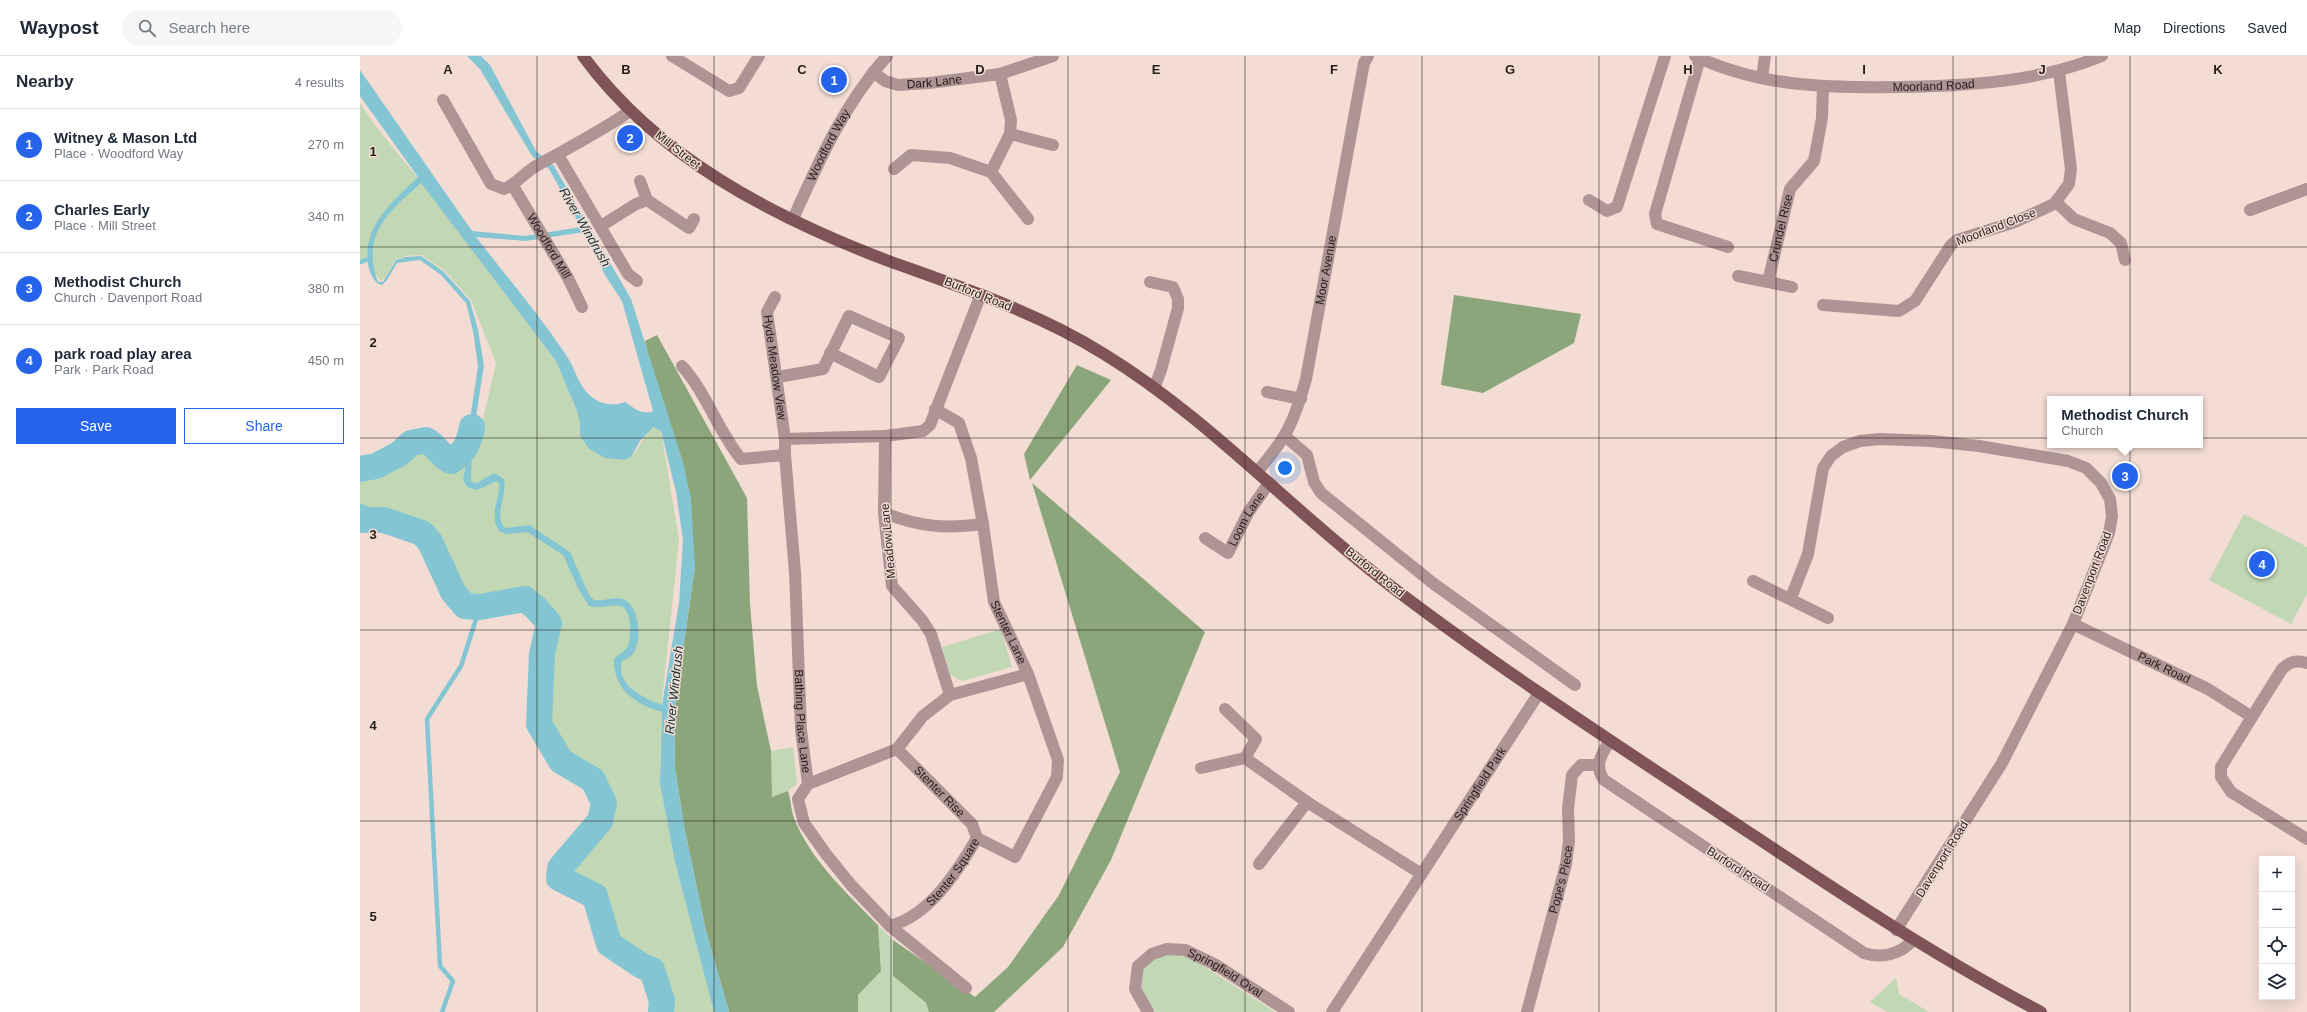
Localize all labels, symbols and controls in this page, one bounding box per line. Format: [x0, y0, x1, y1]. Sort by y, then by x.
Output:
search box [122, 10, 402, 46]
text: Waypost [20, 17, 98, 38]
icon: search [136, 17, 158, 39]
text: Search here [168, 19, 250, 36]
text: Map [2114, 20, 2141, 36]
text: Directions [2163, 20, 2225, 36]
text: Saved [2247, 20, 2287, 36]
text: A [443, 62, 453, 77]
text: B [621, 62, 631, 77]
text: C [797, 62, 807, 77]
text: D [975, 62, 985, 77]
text: E [1152, 62, 1161, 77]
text: F [1330, 62, 1338, 77]
text: G [1505, 62, 1515, 77]
text: H [1683, 62, 1693, 77]
text: I [1862, 62, 1866, 77]
text: J [2038, 62, 2046, 77]
text: K [2213, 62, 2223, 77]
pin: 1 [821, 65, 847, 95]
text: Nearby [16, 72, 74, 91]
street label: Dark Lane [906, 72, 963, 91]
text: 4 results [295, 75, 344, 90]
street label: Moorland Road [1892, 77, 1975, 94]
street label: Woodford Way [804, 107, 853, 183]
pin: 2 [617, 123, 643, 153]
street label: Mill Street [653, 128, 704, 172]
text: Witney & Mason Ltd [54, 129, 197, 146]
text: 1 [25, 137, 33, 152]
text: 270 m [308, 137, 344, 152]
text: 1 [369, 144, 377, 159]
text: Place · Woodford Way [54, 146, 183, 161]
water label: River Windrush [556, 185, 614, 269]
street label: Crundel Rise [1766, 192, 1796, 263]
text: Charles Early [54, 201, 150, 218]
street label: Moorland Close [1954, 205, 2038, 249]
text: 2 [25, 209, 33, 224]
text: 340 m [308, 209, 344, 224]
street label: Woodford Mill [524, 211, 574, 281]
text: Place · Mill Street [54, 218, 156, 233]
street label: Moor Avenue [1313, 234, 1339, 306]
text: Methodist Church [54, 273, 182, 290]
street label: Burford Road [942, 274, 1014, 314]
text: 3 [25, 281, 33, 296]
text: 380 m [308, 281, 344, 296]
text: Church · Davenport Road [54, 290, 202, 305]
street label: Hyde Meadow View [760, 314, 789, 421]
text: 2 [369, 335, 377, 350]
text: park road play area [54, 345, 192, 362]
text: 4 [25, 353, 33, 368]
text: 450 m [308, 353, 344, 368]
text: Park · Park Road [54, 362, 154, 377]
popup [2047, 396, 2203, 448]
text: Methodist Church [2061, 406, 2189, 423]
button: Save [16, 408, 176, 444]
button: Share [184, 408, 344, 444]
text: Church [2061, 423, 2103, 438]
your location [1275, 458, 1295, 478]
pin: 3 [2112, 461, 2138, 491]
street label: Loom Lane [1226, 489, 1268, 549]
street label: Meadow Lane [878, 503, 898, 579]
text: 3 [369, 527, 377, 542]
street label: Davenport Road [2070, 530, 2114, 616]
street label: Burford Road [1343, 544, 1407, 600]
pin: 4 [2249, 549, 2275, 579]
street label: Stenter Lane [987, 598, 1029, 667]
water label: River Windrush [662, 645, 686, 735]
street label: Park Road [2135, 649, 2193, 686]
street label: Bathing Place Lane [792, 669, 814, 774]
text: 4 [369, 718, 377, 733]
street label: Springfield Park [1451, 744, 1510, 823]
street label: Stenter Rise [911, 763, 968, 820]
street label: Davenport Road [1913, 818, 1971, 900]
street label: Stenter Square [923, 835, 983, 909]
street label: Pope's Piece [1546, 844, 1575, 915]
street label: Burford Road [1704, 844, 1772, 894]
map controls [2259, 856, 2295, 1000]
button: + [2259, 856, 2295, 892]
button: − [2259, 892, 2295, 928]
text: 5 [369, 909, 377, 924]
button: locate [2259, 928, 2295, 964]
street label: Springfield Oval [1185, 945, 1265, 1000]
button: layers [2259, 964, 2295, 1000]

